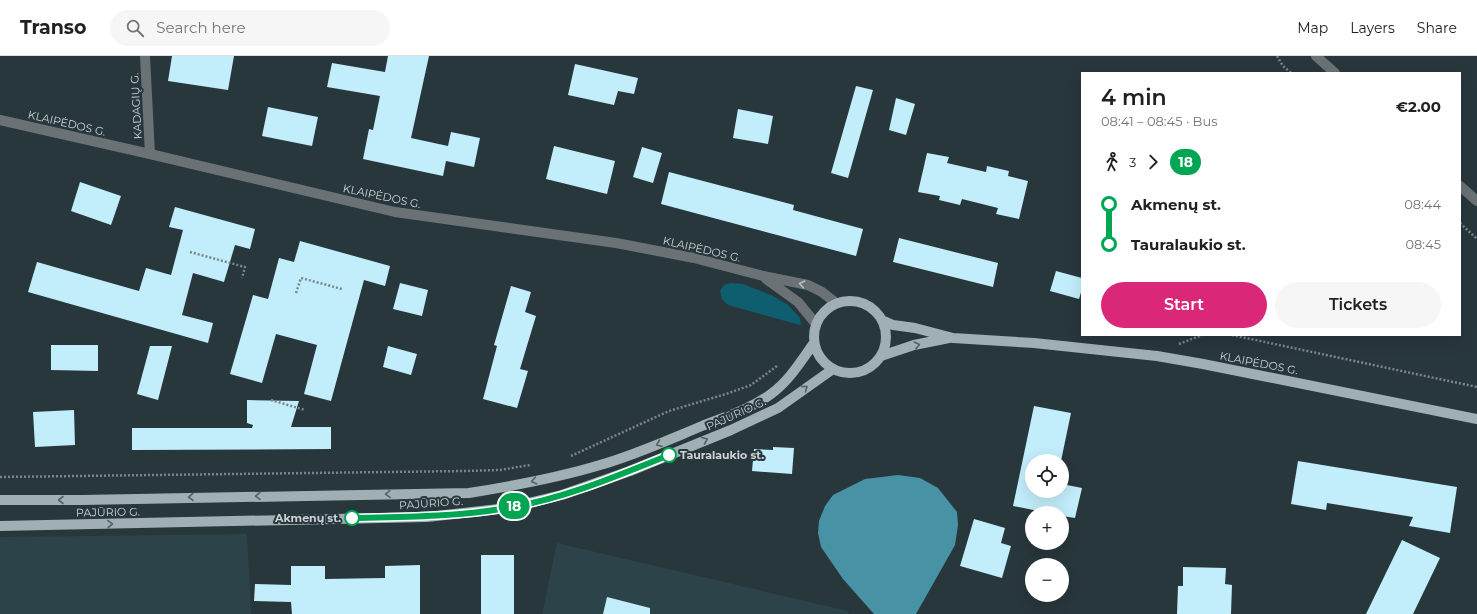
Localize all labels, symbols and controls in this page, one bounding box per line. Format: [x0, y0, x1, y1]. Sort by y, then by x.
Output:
search box [110, 10, 390, 46]
text: Transo [20, 16, 86, 39]
icon: search [124, 17, 146, 39]
text: Search here [156, 18, 246, 37]
text: Map [1297, 19, 1328, 37]
text: Layers [1350, 19, 1395, 37]
text: Share [1417, 19, 1457, 37]
street label: KADAGIŲ G. [127, 72, 145, 140]
text: 4 min [1101, 84, 1167, 111]
text: €2.00 [1396, 97, 1441, 116]
street label: KLAIPĖDOS G. [27, 107, 107, 139]
text: 08:41 – 08:45 · Bus [1101, 113, 1217, 129]
icon: walk [1101, 151, 1123, 173]
icon: forward [1142, 151, 1164, 173]
text: 18 [1178, 153, 1193, 171]
text: 3 [1129, 154, 1136, 170]
street label: KLAIPĖDOS G. [342, 181, 422, 211]
text: Akmenų st. [1131, 195, 1221, 214]
text: 08:44 [1404, 196, 1441, 212]
street label: KLAIPĖDOS G. [662, 233, 742, 265]
text: Tauralaukio st. [1131, 235, 1246, 254]
text: 08:45 [1405, 236, 1441, 252]
one-way arrow [799, 281, 805, 289]
button: Start [1101, 282, 1267, 328]
button: Tickets [1275, 282, 1441, 328]
one-way arrow [913, 341, 920, 349]
street label: KLAIPĖDOS G. [1219, 349, 1299, 377]
one-way arrow [801, 386, 808, 393]
street label: PAJŪRIO G. [704, 395, 768, 433]
one-way arrow [702, 437, 709, 445]
one-way arrow [655, 439, 663, 447]
marker: Tauralaukio st. [661, 447, 677, 463]
place label: Tauralaukio st. [680, 448, 764, 462]
map controls [1025, 454, 1069, 602]
button: locate [1025, 454, 1069, 498]
one-way arrow [531, 477, 538, 485]
one-way arrow [385, 490, 391, 498]
one-way arrow [255, 492, 261, 500]
one-way arrow [188, 493, 194, 502]
line badge: 18 [496, 493, 532, 519]
street label: PAJŪRIO G. [399, 494, 463, 512]
one-way arrow [58, 496, 64, 504]
text: 18 [507, 497, 521, 515]
street label: PAJŪRIO G. [76, 504, 140, 520]
button: + [1025, 506, 1069, 550]
marker: Akmenų st. [344, 510, 360, 526]
place label: Akmenų st. [274, 511, 341, 525]
one-way arrow [107, 520, 113, 528]
button: − [1025, 558, 1069, 602]

